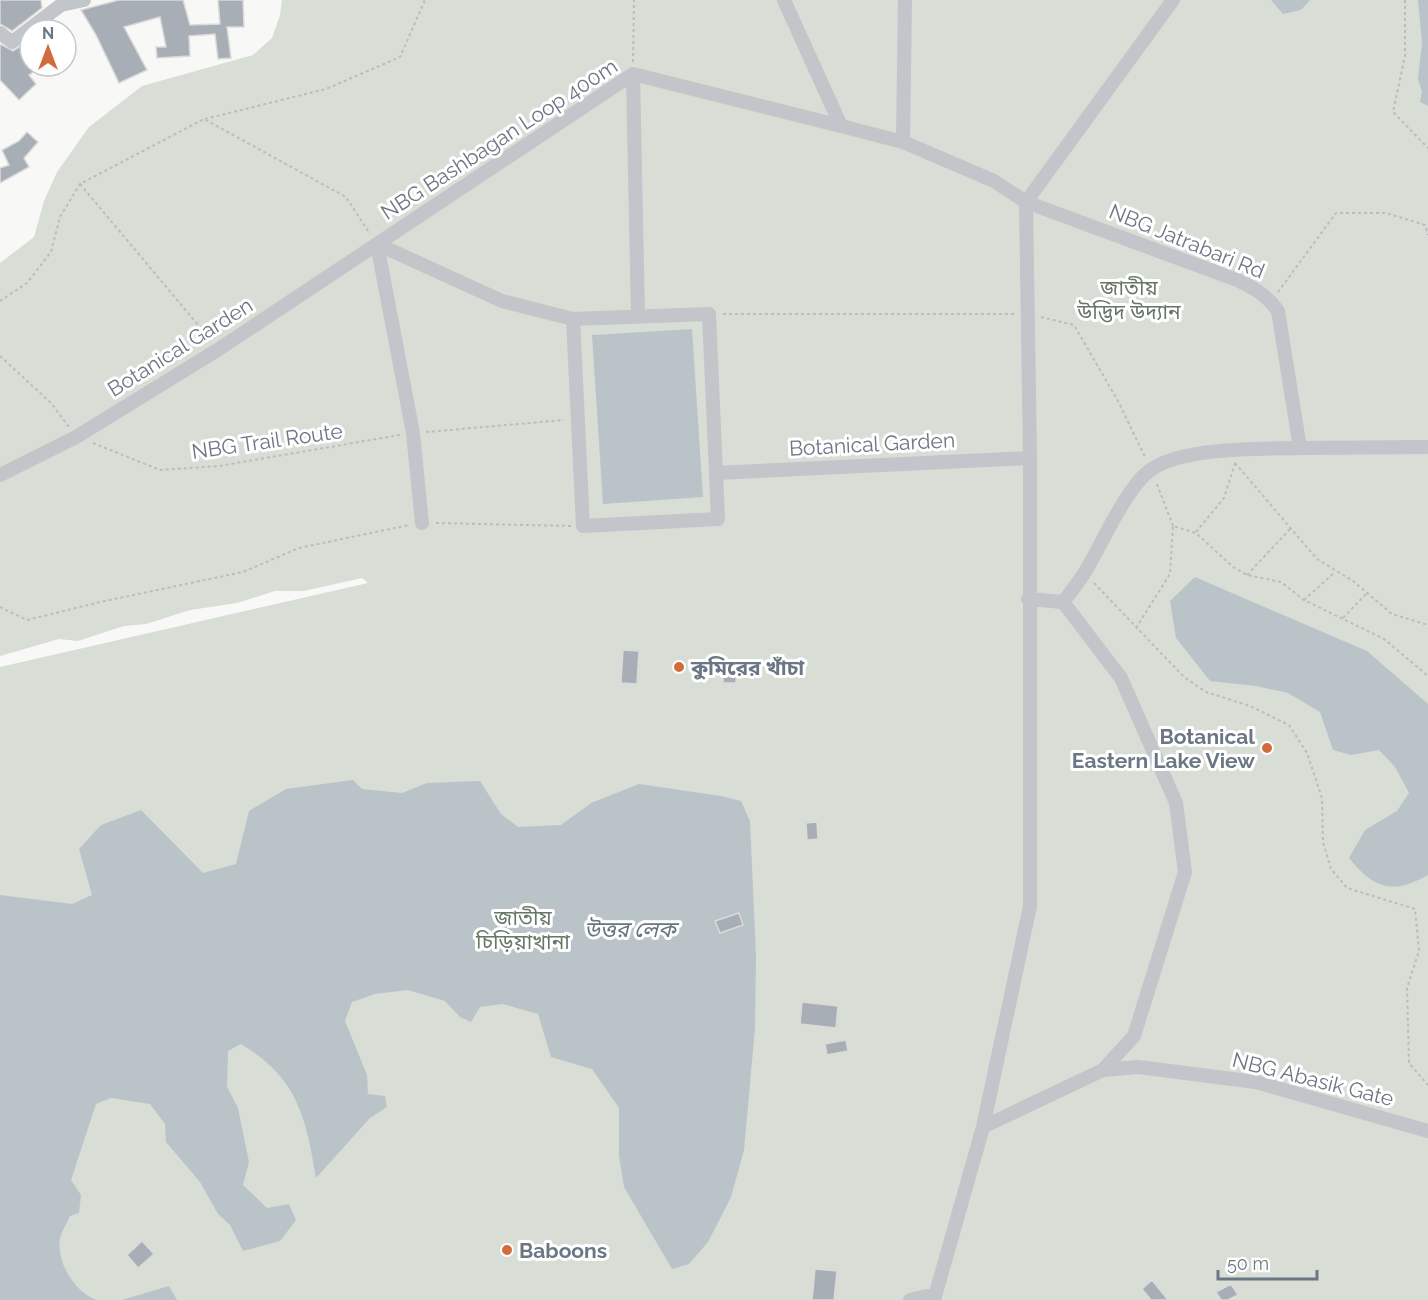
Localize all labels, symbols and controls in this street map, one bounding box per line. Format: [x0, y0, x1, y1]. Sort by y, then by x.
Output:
north arrow [18, 18, 78, 78]
text: N [42, 24, 54, 43]
street label: NBG Bashbagan Loop 400m [376, 53, 622, 225]
street label: NBG Jatrabari Rd [1106, 198, 1268, 284]
park label: জাতীয় উদ্ভিদ উদ্যান [1076, 275, 1181, 324]
street label: Botanical Garden [103, 292, 257, 402]
street label: NBG Trail Route [190, 418, 344, 464]
street label: Botanical Garden [788, 427, 956, 461]
place label: কুমিরের খাঁচা [690, 655, 805, 680]
marker: কুমিরের খাঁচা [672, 660, 686, 674]
place label: Botanical Eastern Lake View [1072, 724, 1255, 773]
marker: Botanical Eastern Lake View [1260, 741, 1274, 755]
park label: জাতীয় চিড়িয়াখানা [475, 905, 570, 954]
water label: উত্তর লেক [584, 916, 680, 942]
street label: NBG Abasik Gate [1230, 1047, 1396, 1111]
place label: Baboons [519, 1238, 607, 1263]
marker: Baboons [500, 1243, 514, 1257]
scale bar [1218, 1243, 1317, 1281]
text: 50 m [1227, 1253, 1269, 1274]

